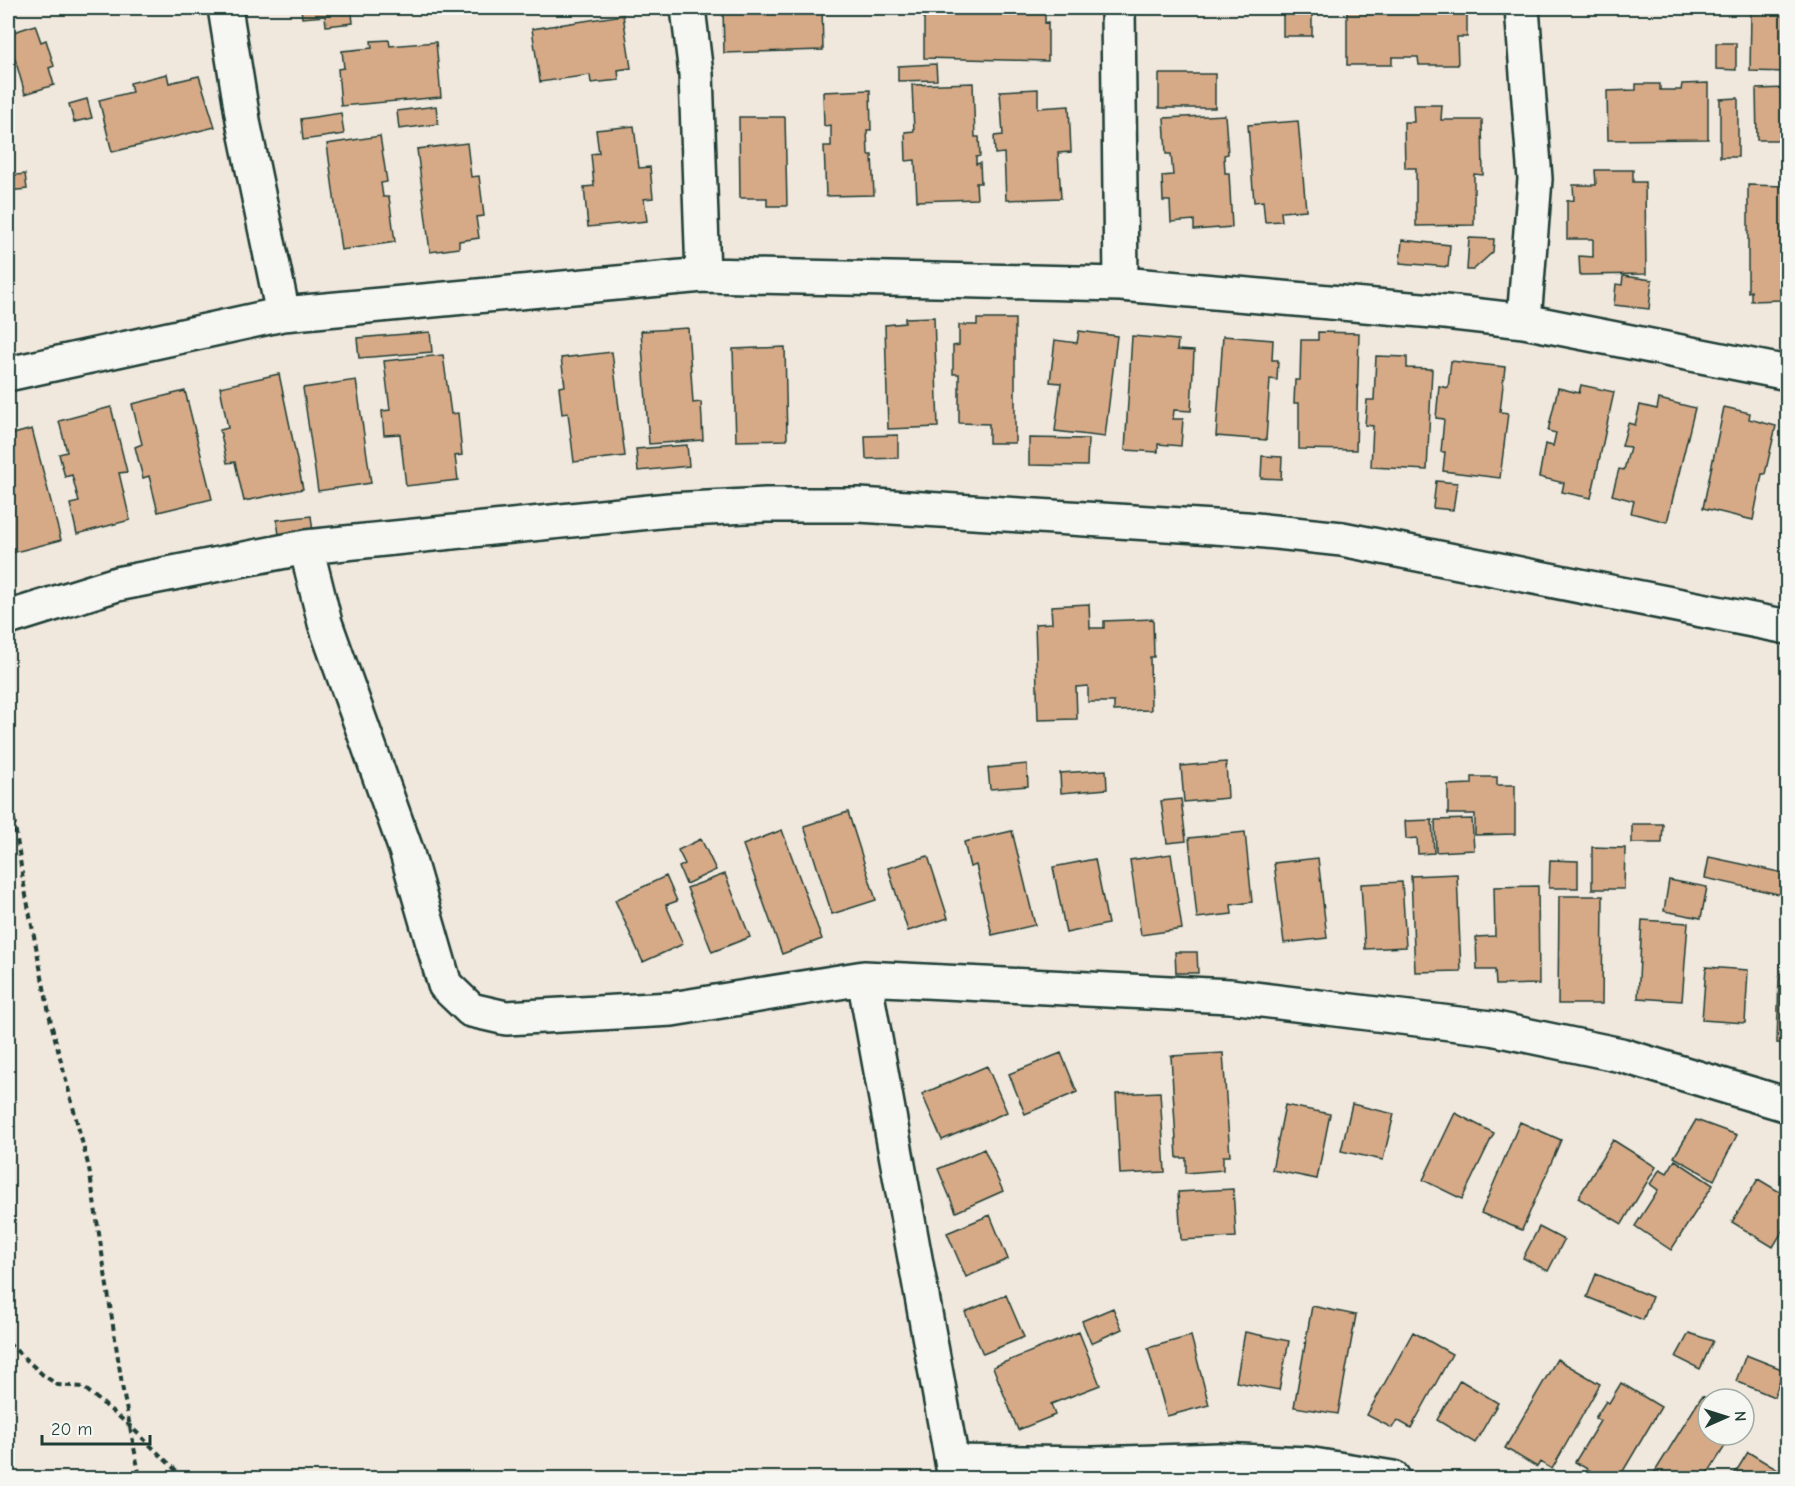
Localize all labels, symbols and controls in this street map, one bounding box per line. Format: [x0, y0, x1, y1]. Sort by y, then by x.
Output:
north arrow [1696, 1387, 1756, 1447]
scale bar [42, 1408, 150, 1446]
text: N [1731, 1411, 1749, 1422]
text: 20 m [51, 1419, 92, 1440]

